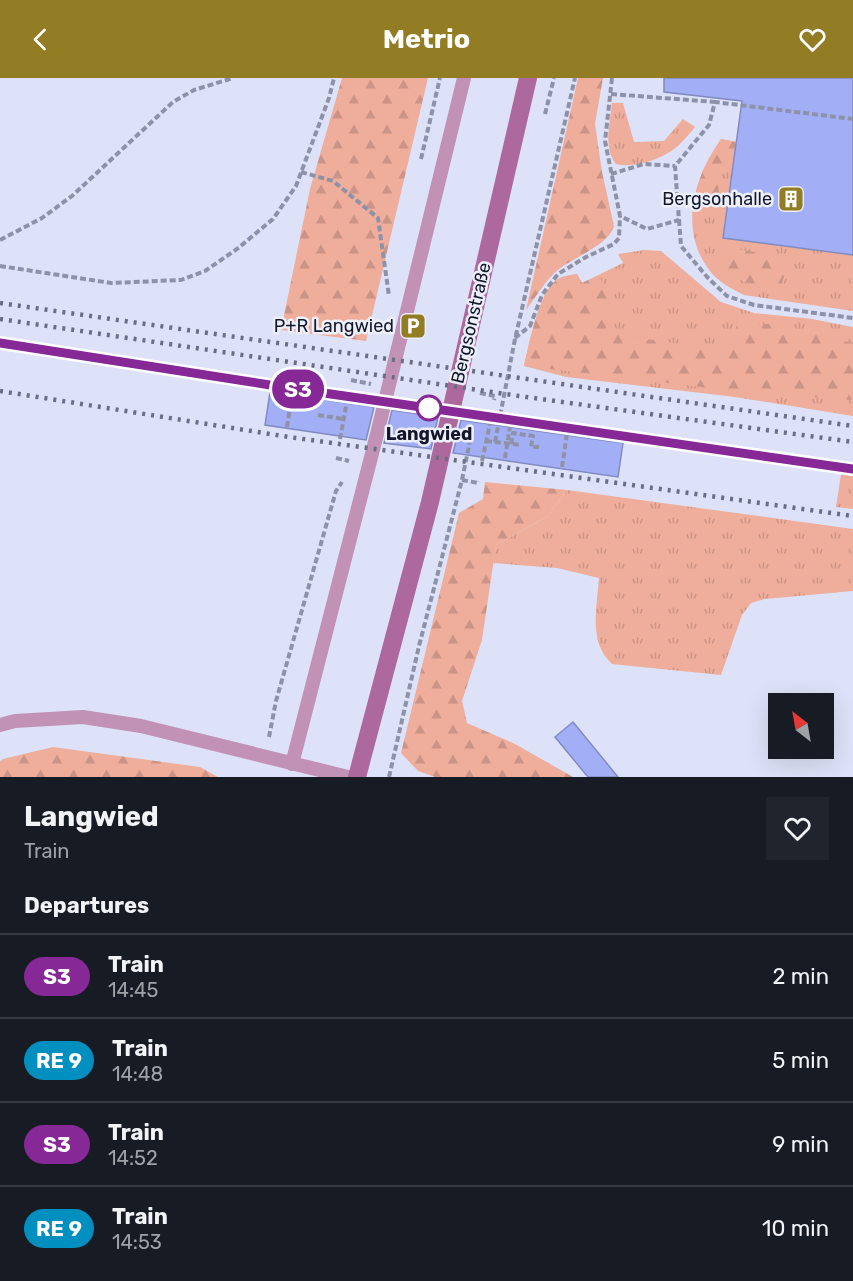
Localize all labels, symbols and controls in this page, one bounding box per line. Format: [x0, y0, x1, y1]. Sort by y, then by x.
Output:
icon: back [24, 23, 57, 56]
text: Metrio [383, 23, 470, 55]
icon: heart [796, 23, 829, 56]
building icon: Bergsonhalle [776, 184, 806, 214]
place label: Bergsonhalle [662, 188, 772, 210]
street label: Bergsonstraße [446, 260, 496, 386]
parking icon: P+R Langwied [398, 311, 428, 341]
place label: P+R Langwied [274, 315, 394, 337]
line badge: S3 [271, 370, 325, 408]
text: S3 [284, 377, 312, 402]
marker: Langwied [416, 395, 442, 421]
place label: Langwied [386, 423, 472, 445]
north arrow [768, 693, 834, 759]
map controls [768, 693, 834, 759]
button: heart [766, 797, 829, 860]
text: Langwied [24, 800, 159, 833]
text: Train [24, 839, 69, 863]
text: Departures [24, 892, 149, 919]
text: Train [108, 951, 164, 978]
text: 2 min [772, 963, 829, 990]
text: S3 [43, 964, 71, 989]
text: 14:45 [108, 978, 158, 1002]
text: Train [112, 1035, 168, 1062]
text: 5 min [772, 1047, 829, 1074]
text: RE 9 [36, 1048, 82, 1073]
text: 14:48 [112, 1062, 163, 1086]
text: Train [108, 1119, 164, 1146]
text: 9 min [772, 1131, 829, 1158]
text: S3 [43, 1132, 71, 1157]
text: 14:52 [108, 1146, 158, 1170]
text: Train [112, 1203, 168, 1230]
text: 10 min [762, 1215, 829, 1242]
text: RE 9 [36, 1216, 82, 1241]
text: 14:53 [112, 1230, 162, 1254]

